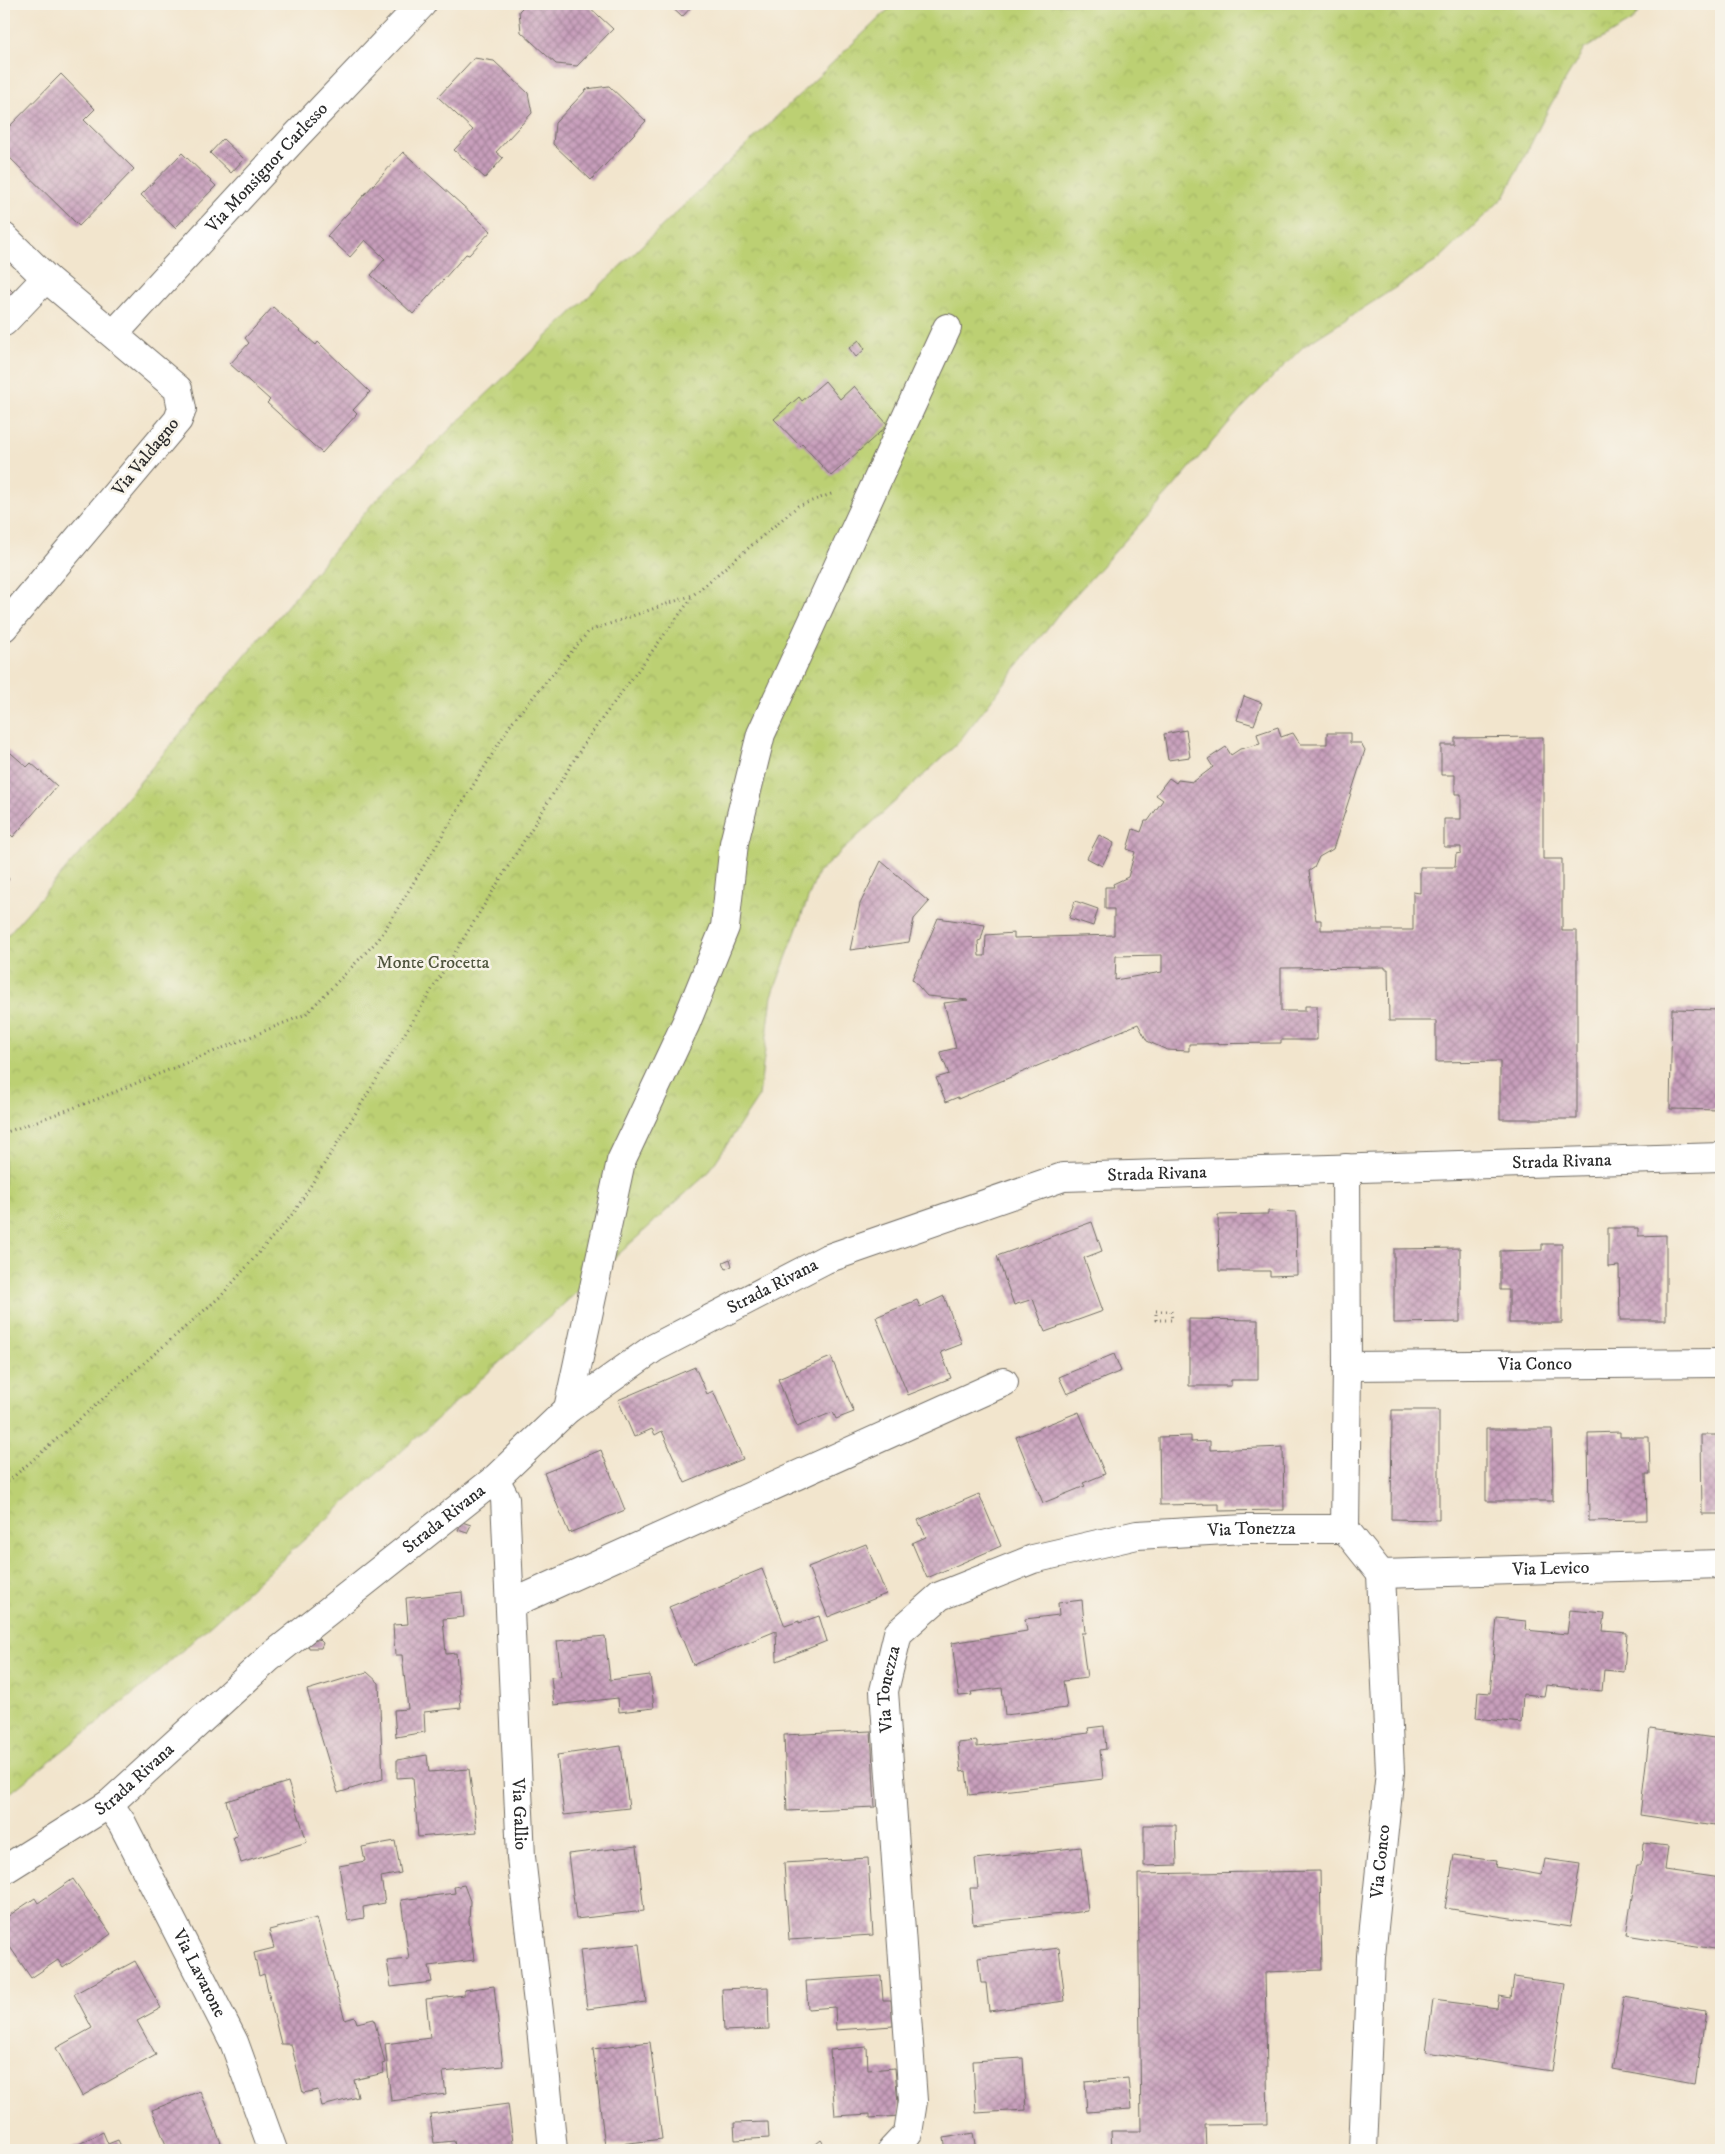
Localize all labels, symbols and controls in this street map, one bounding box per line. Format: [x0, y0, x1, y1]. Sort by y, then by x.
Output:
street label: Via Monsignor Carlesso [201, 98, 333, 238]
street label: Via Valdagno [107, 413, 184, 501]
park label: Monte Crocetta [376, 952, 490, 974]
street label: Strada Rivana [1512, 1149, 1612, 1174]
street label: Strada Rivana [1107, 1162, 1207, 1187]
street label: Strada Rivana [723, 1254, 822, 1319]
street label: Via Conco [1497, 1353, 1572, 1376]
street label: Strada Rivana [398, 1480, 490, 1559]
street label: Via Tonezza [1206, 1518, 1296, 1542]
street label: Via Levico [1511, 1557, 1590, 1581]
street label: Via Tonezza [873, 1643, 906, 1734]
street label: Strada Rivana [91, 1739, 179, 1821]
street label: Via Gallio [506, 1777, 532, 1851]
street label: Via Conco [1366, 1823, 1396, 1901]
street label: Via Lavarone [167, 1925, 231, 2021]

